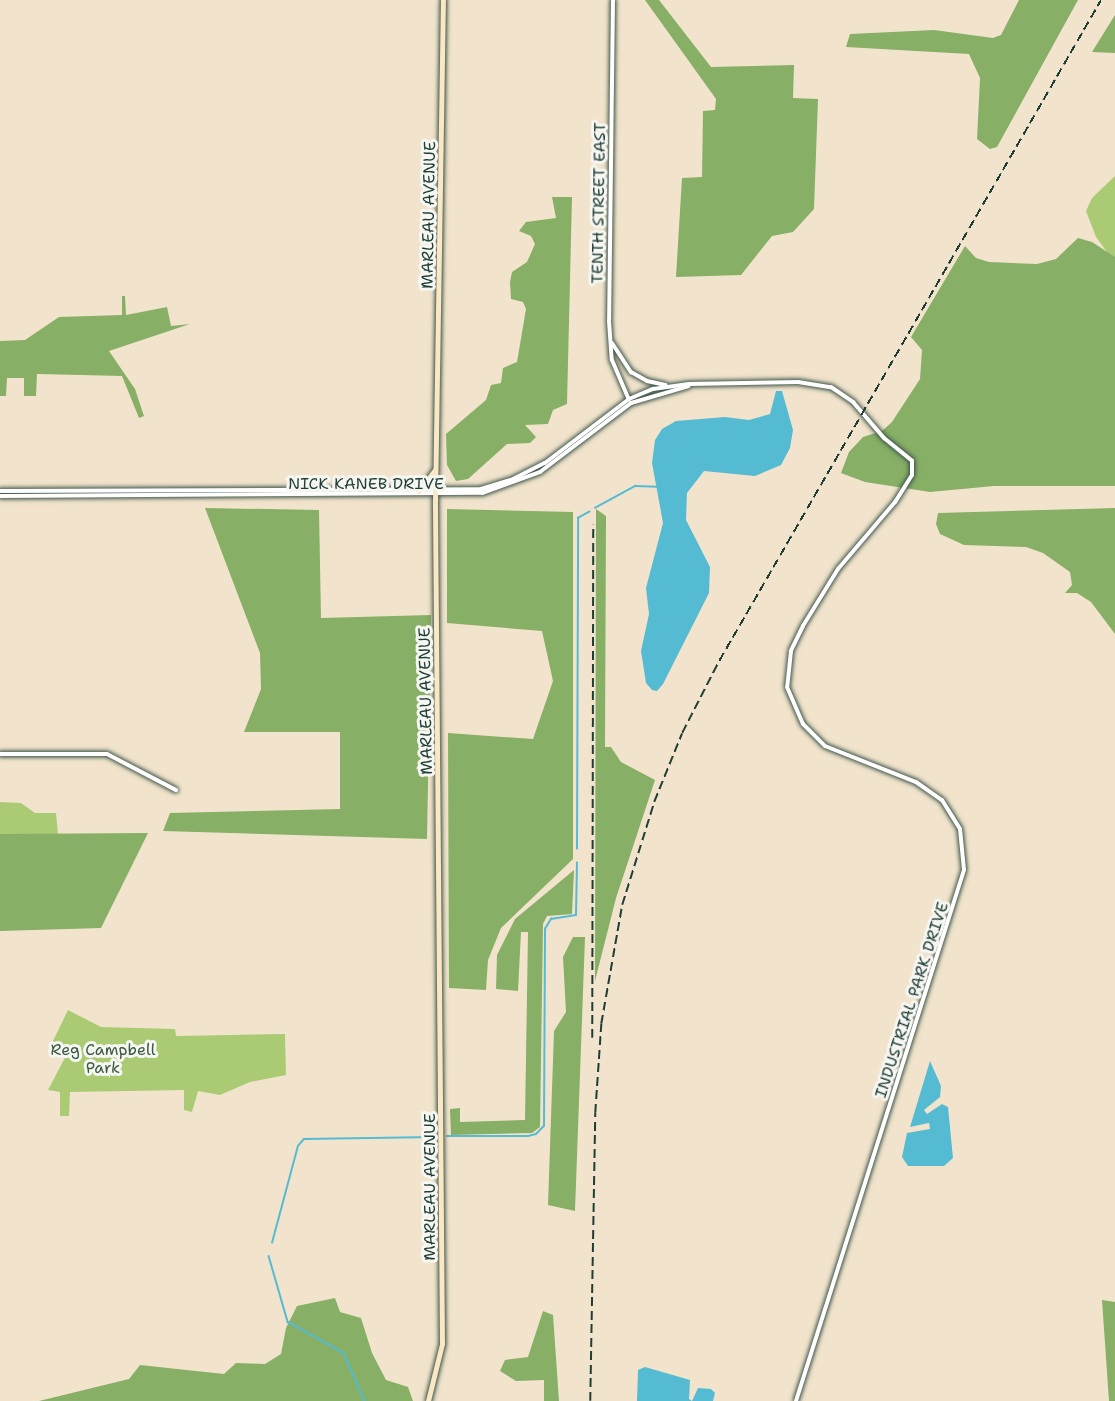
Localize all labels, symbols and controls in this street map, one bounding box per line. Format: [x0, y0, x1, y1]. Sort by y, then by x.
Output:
street label: TENTH STREET EAST [588, 122, 610, 284]
street label: MARLEAU AVENUE [418, 141, 440, 289]
street label: NICK KANEB DRIVE [288, 474, 444, 494]
street label: MARLEAU AVENUE [415, 627, 437, 775]
street label: INDUSTRIAL PARK DRIVE [871, 900, 953, 1100]
park label: Reg Campbell Park [51, 1040, 155, 1078]
street label: MARLEAU AVENUE [420, 1113, 440, 1261]

